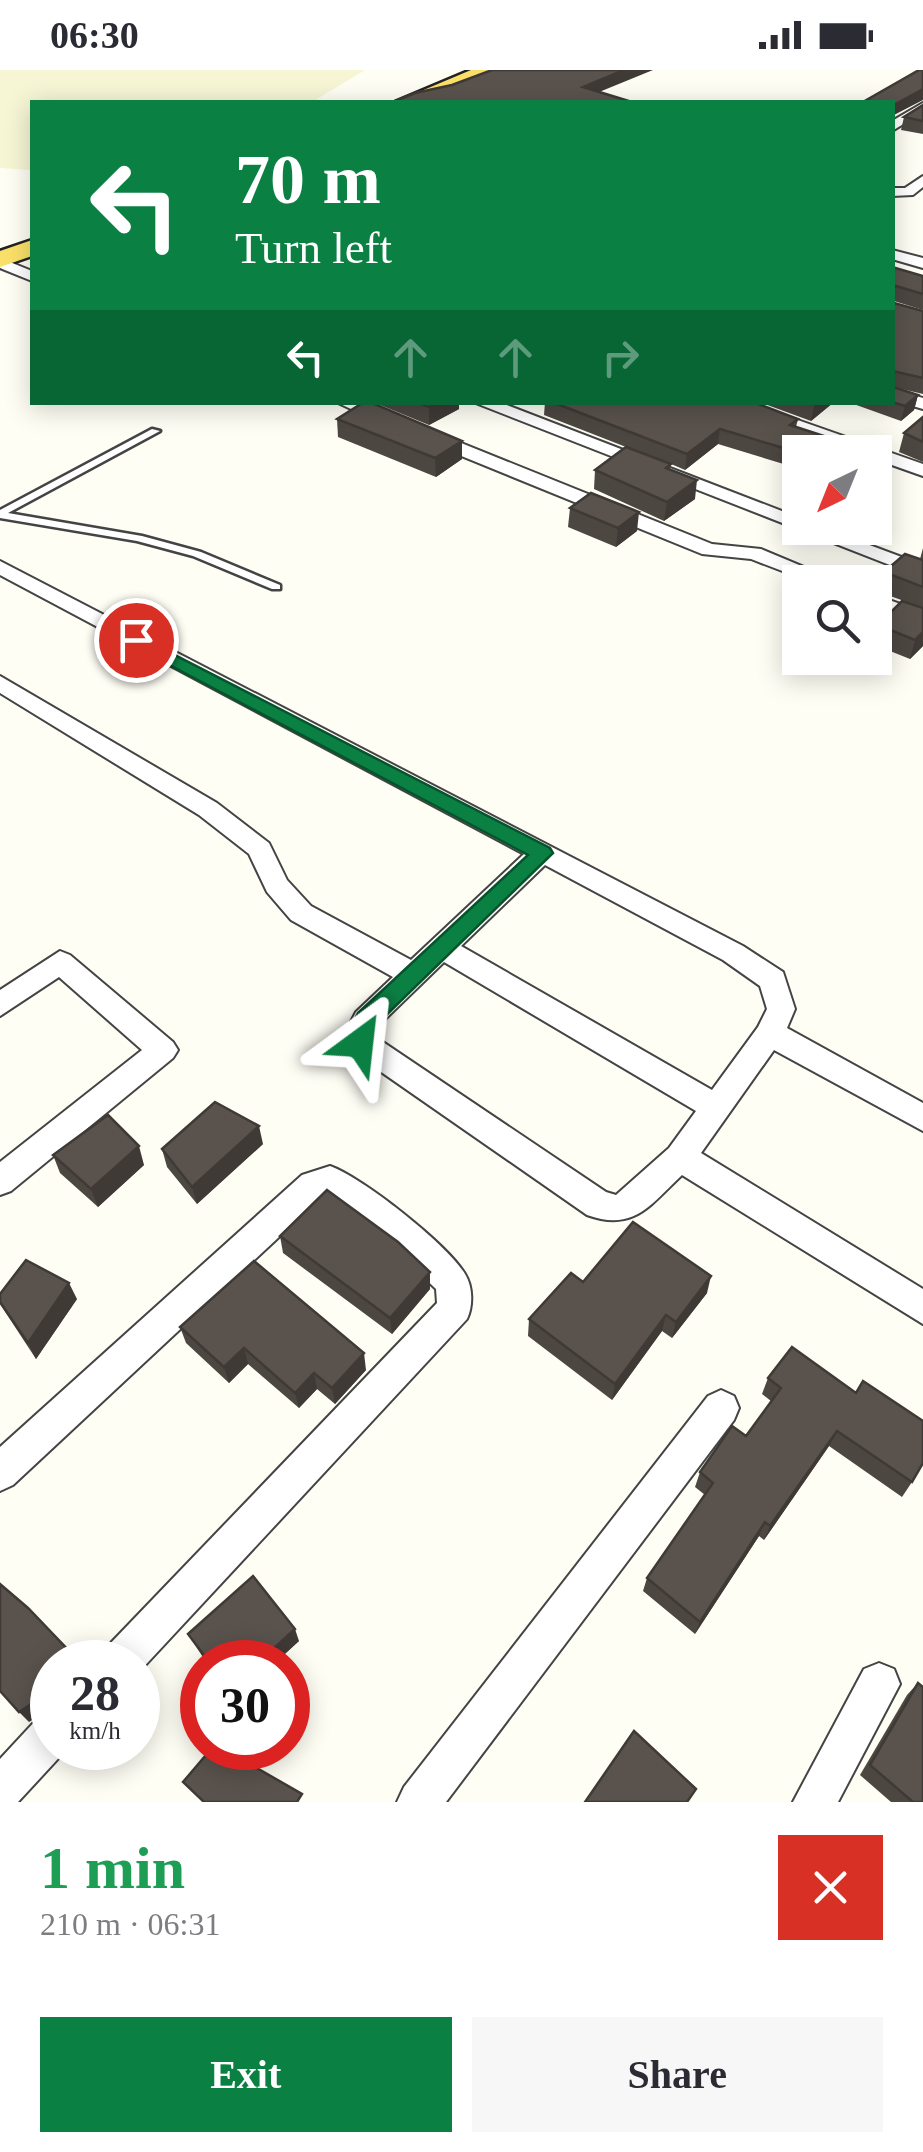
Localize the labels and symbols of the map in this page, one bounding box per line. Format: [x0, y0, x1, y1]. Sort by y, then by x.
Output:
north arrow [782, 435, 892, 545]
pin [94, 598, 179, 683]
position arrow [308, 991, 412, 1095]
speed limit sign: 30 [180, 1640, 310, 1770]

